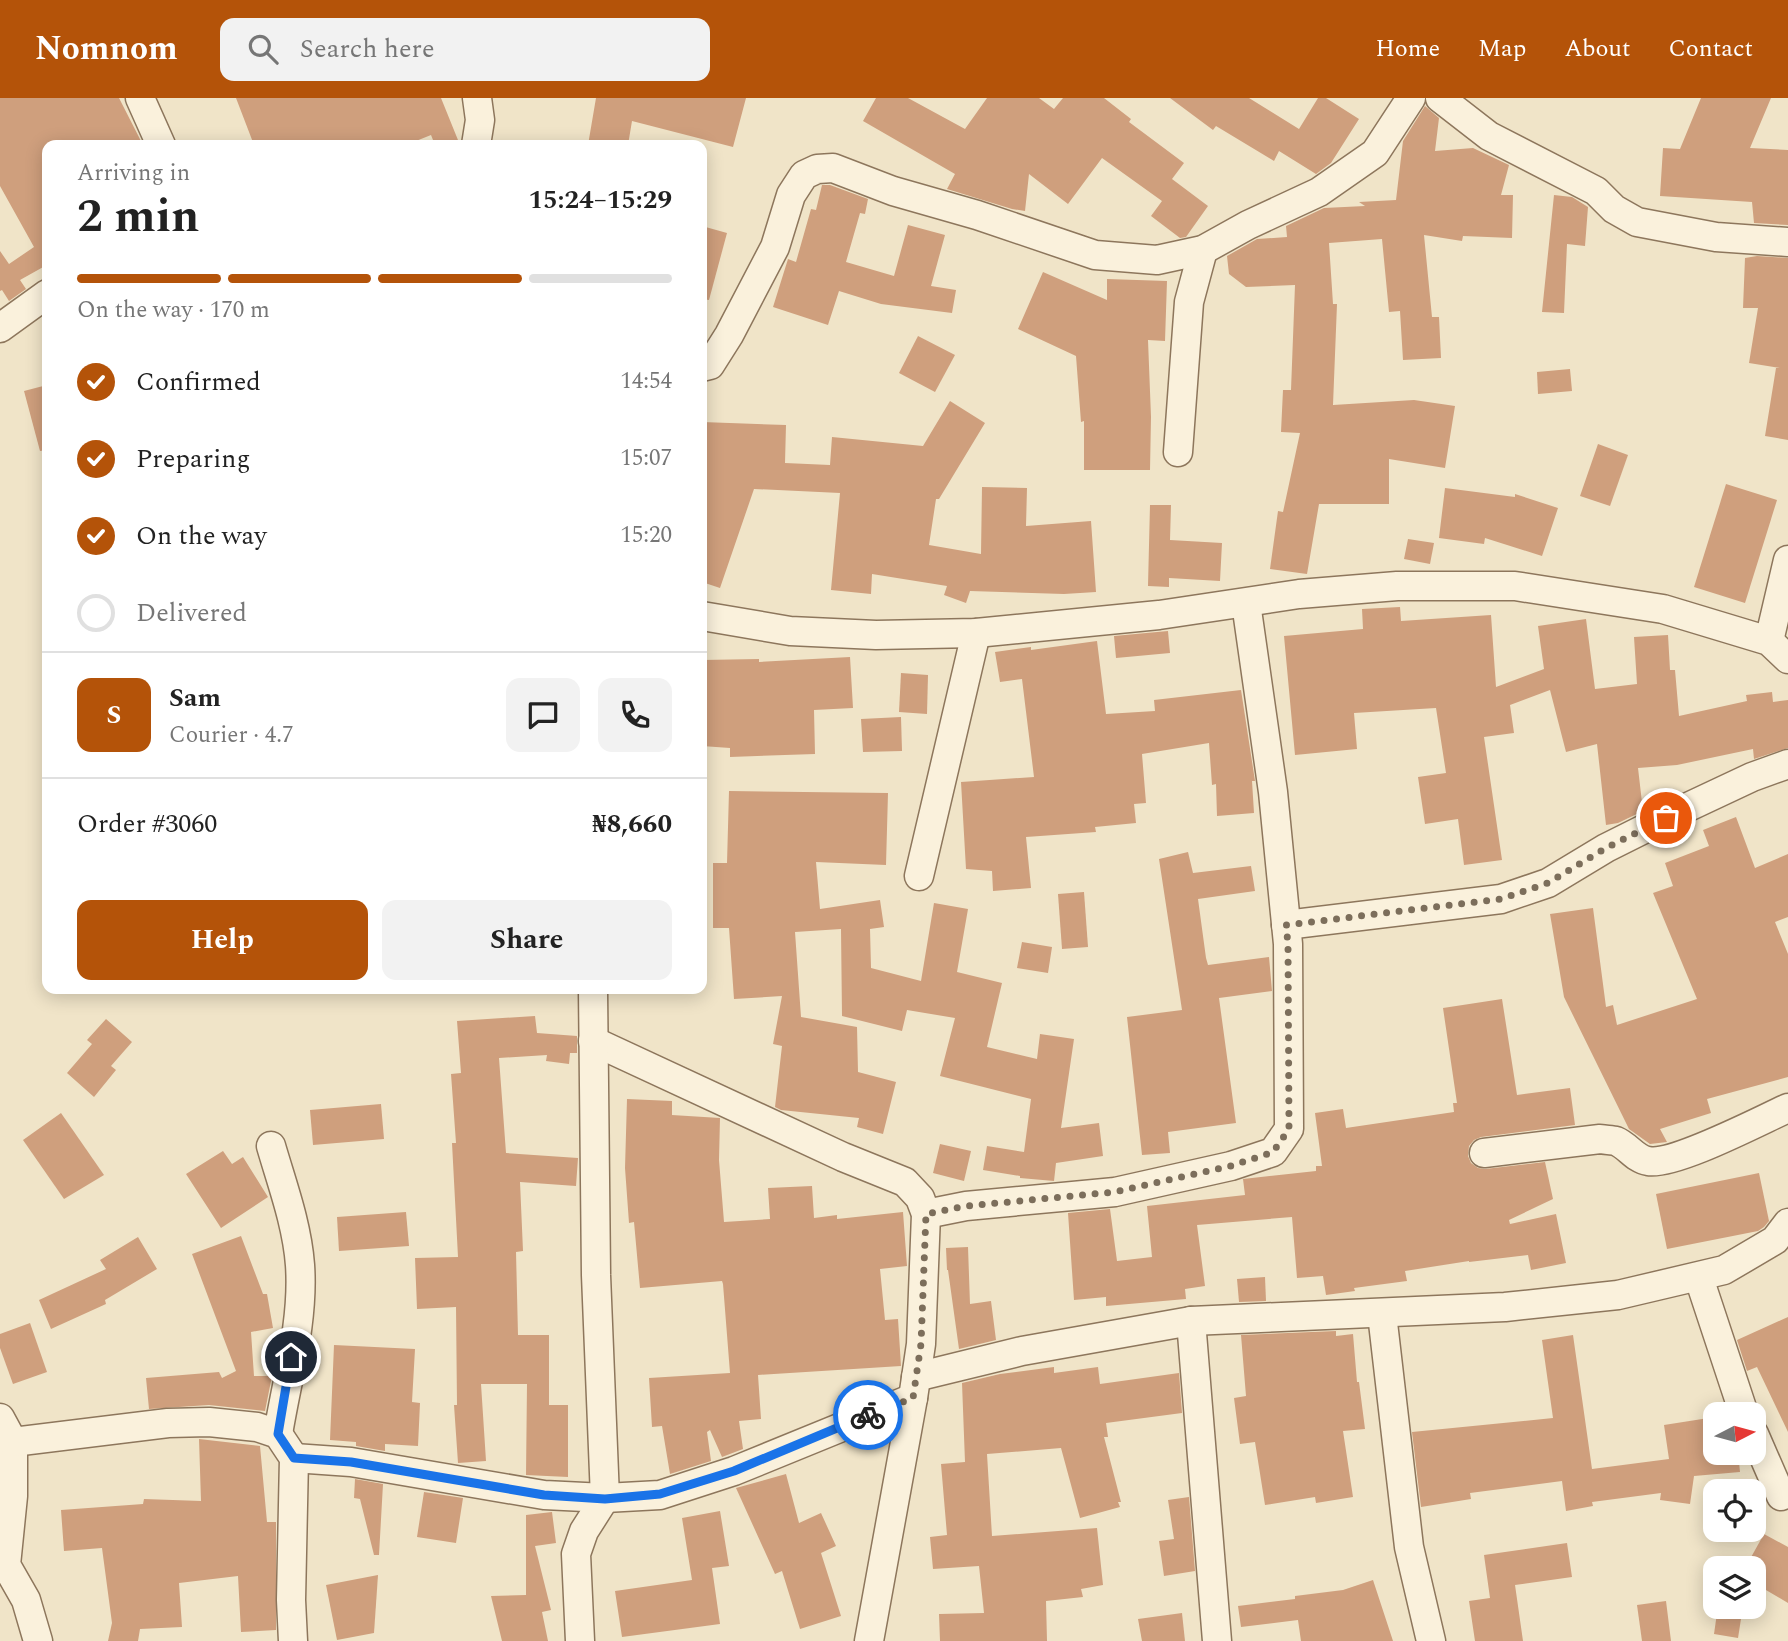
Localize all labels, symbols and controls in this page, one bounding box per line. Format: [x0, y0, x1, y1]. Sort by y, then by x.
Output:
search box [220, 18, 710, 81]
text: Nomnom [35, 24, 178, 74]
text: Search here [300, 29, 435, 69]
icon: search [244, 30, 282, 68]
text: Home [1375, 31, 1440, 67]
text: Map [1478, 31, 1526, 67]
text: About [1564, 31, 1630, 67]
text: Contact [1668, 31, 1753, 67]
text: Arriving in [77, 156, 190, 191]
text: 15:24–15:29 [528, 180, 672, 220]
text: 2 min [77, 182, 199, 252]
text: On the way · 170 m [77, 293, 270, 328]
text: Confirmed [136, 362, 261, 402]
icon: check [77, 363, 115, 401]
text: 14:54 [620, 364, 672, 399]
text: Preparing [136, 439, 250, 479]
icon: check [77, 440, 115, 478]
text: 15:07 [620, 441, 672, 476]
text: On the way [136, 516, 267, 556]
icon: check [77, 517, 115, 555]
text: 15:20 [620, 518, 672, 553]
text: Delivered [136, 593, 247, 633]
text: Sam [169, 678, 221, 718]
button: chat [506, 678, 580, 752]
button: phone [598, 678, 672, 752]
text: S [107, 695, 121, 735]
text: Courier · 4.7 [169, 718, 294, 753]
pin [1636, 788, 1696, 848]
icon: bag [1647, 799, 1685, 837]
text: Order #3060 [77, 804, 217, 844]
text: ₦8,660 [592, 804, 672, 844]
button: Help [77, 900, 368, 980]
button: Share [382, 900, 672, 980]
pin [261, 1327, 321, 1387]
icon: home [272, 1338, 310, 1376]
courier [833, 1380, 903, 1450]
icon: bike [849, 1396, 887, 1434]
north arrow [1703, 1402, 1766, 1465]
map controls [1703, 1402, 1766, 1619]
button: locate [1703, 1479, 1766, 1542]
button: layers [1703, 1556, 1766, 1619]

